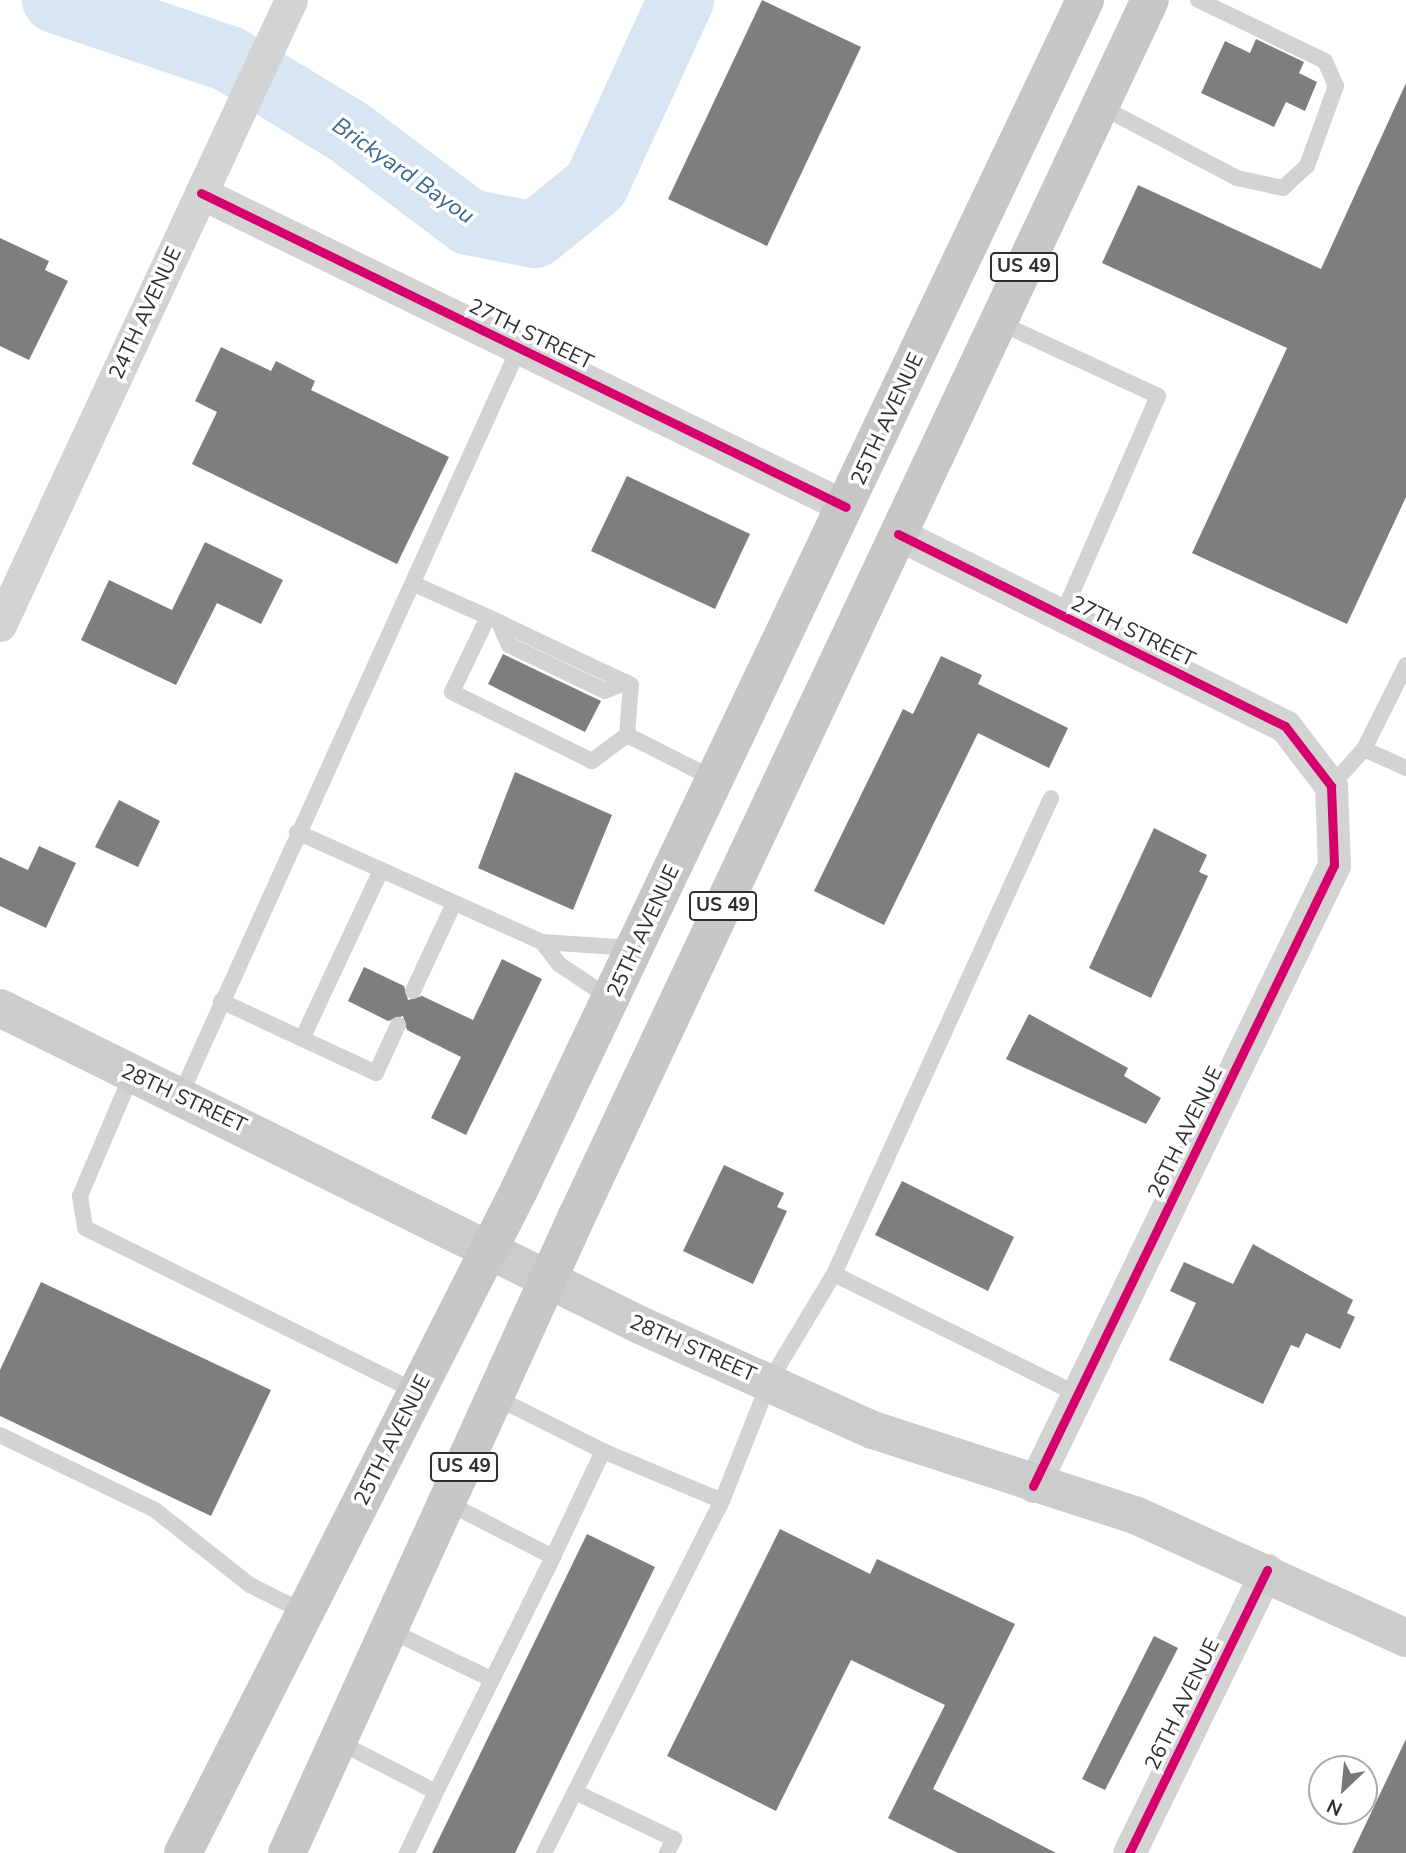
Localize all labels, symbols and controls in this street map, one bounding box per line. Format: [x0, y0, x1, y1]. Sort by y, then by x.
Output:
water label: Brickyard Bayou [327, 112, 479, 230]
street label: 24TH AVENUE [103, 243, 187, 383]
road number: US 49 [989, 252, 1059, 282]
street label: 27TH STREET [465, 293, 597, 375]
street label: 25TH AVENUE [845, 349, 929, 489]
street label: 27TH STREET [1067, 590, 1199, 672]
street label: 25TH AVENUE [601, 861, 685, 1001]
road number: US 49 [688, 890, 758, 922]
street label: 28TH STREET [117, 1058, 251, 1138]
street label: 26TH AVENUE [1142, 1062, 1228, 1202]
street label: 28TH STREET [626, 1309, 760, 1387]
street label: 25TH AVENUE [348, 1371, 436, 1509]
road number: US 49 [429, 1452, 499, 1483]
street label: 26TH AVENUE [1139, 1634, 1225, 1774]
north arrow [1308, 1755, 1378, 1825]
text: N [1323, 1792, 1347, 1822]

